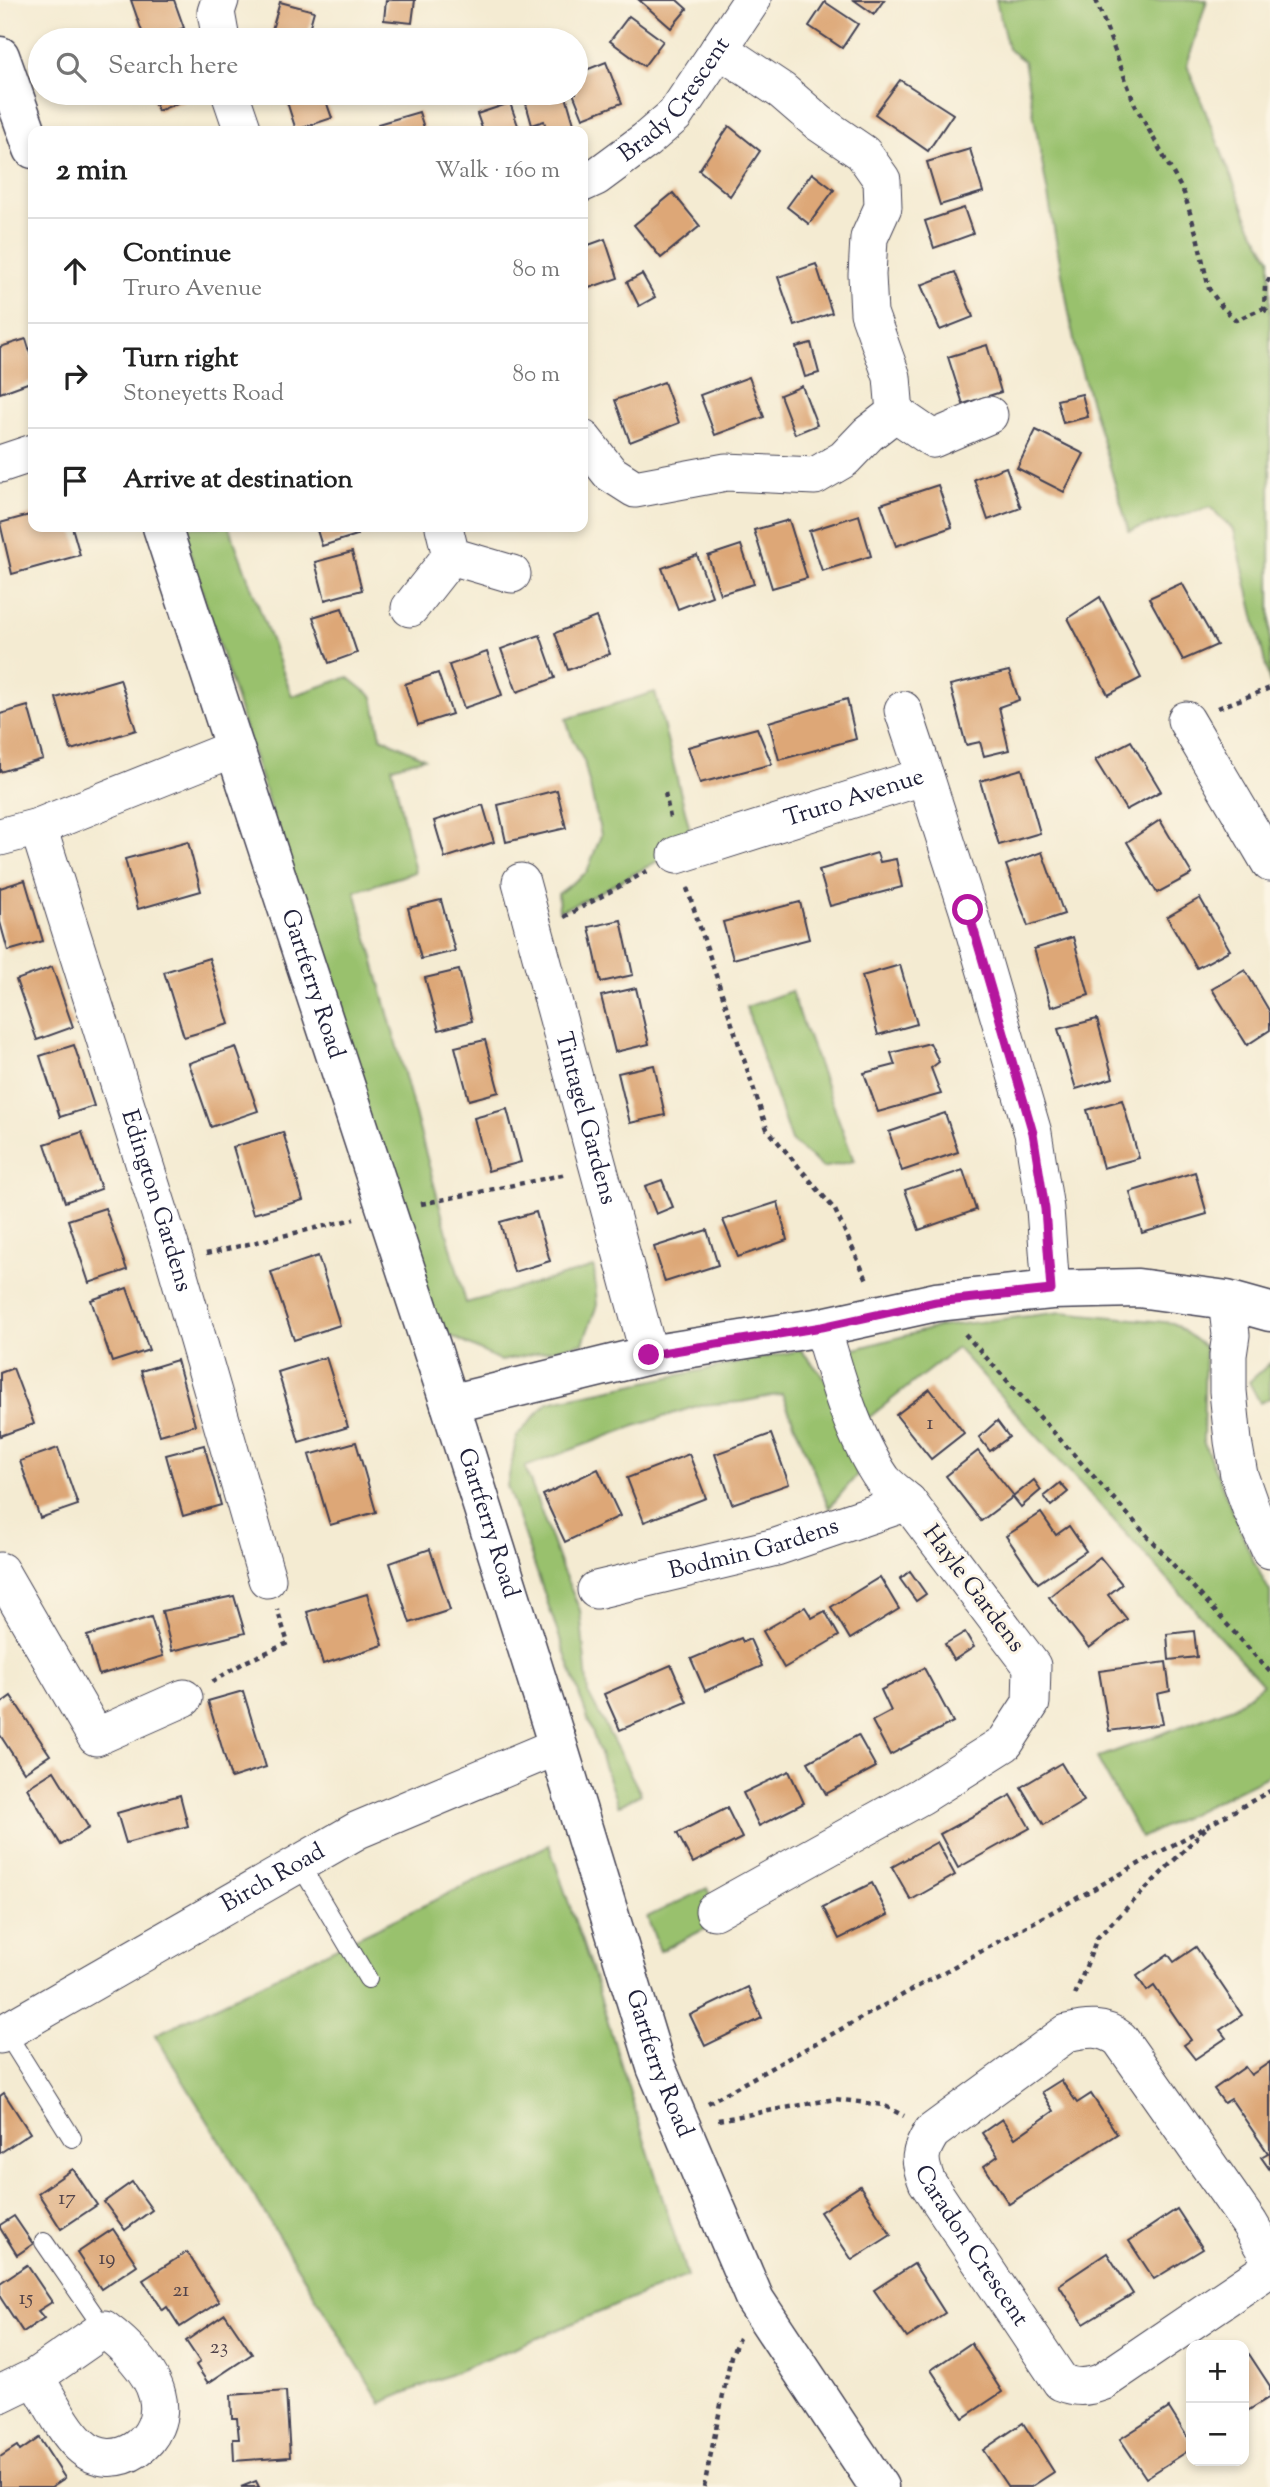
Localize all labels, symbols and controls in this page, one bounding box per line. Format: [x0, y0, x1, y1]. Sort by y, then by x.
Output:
search box [28, 28, 588, 105]
street label: Brady Crescent [612, 31, 739, 171]
icon: search [52, 48, 90, 86]
text: Search here [108, 48, 238, 85]
text: 2 min [56, 150, 128, 193]
text: Walk · 160 m [435, 155, 560, 188]
text: Continue [123, 236, 231, 273]
icon: ahead [56, 252, 94, 290]
text: 80 m [512, 254, 560, 287]
text: Truro Avenue [123, 273, 262, 306]
text: Turn right [123, 341, 238, 378]
icon: right [56, 357, 94, 395]
text: 80 m [512, 359, 560, 392]
text: Stoneyetts Road [123, 378, 284, 411]
icon: arrive [56, 462, 94, 500]
text: Arrive at destination [123, 462, 353, 499]
street label: Truro Avenue [780, 760, 929, 837]
route start [952, 894, 983, 925]
street label: Gartferry Road [272, 905, 353, 1064]
street label: Tintagel Gardens [545, 1028, 625, 1209]
street label: Edington Gardens [111, 1106, 200, 1296]
route end [633, 1339, 664, 1370]
house number: 1 [926, 1409, 934, 1439]
street label: Gartferry Road [448, 1444, 527, 1603]
street label: Bodmin Gardens [665, 1510, 844, 1589]
street label: Hayle Gardens [914, 1518, 1032, 1660]
street label: Birch Road [215, 1835, 332, 1922]
street label: Gartferry Road [616, 1985, 701, 2144]
street label: Caradon Crescent [905, 2161, 1036, 2334]
house number: 17 [58, 2184, 76, 2214]
house number: 19 [98, 2244, 116, 2274]
house number: 21 [173, 2276, 189, 2306]
house number: 15 [19, 2284, 33, 2314]
house number: 23 [210, 2333, 228, 2363]
map controls [1186, 2340, 1249, 2466]
button: + [1186, 2340, 1249, 2403]
button: − [1186, 2403, 1249, 2466]

